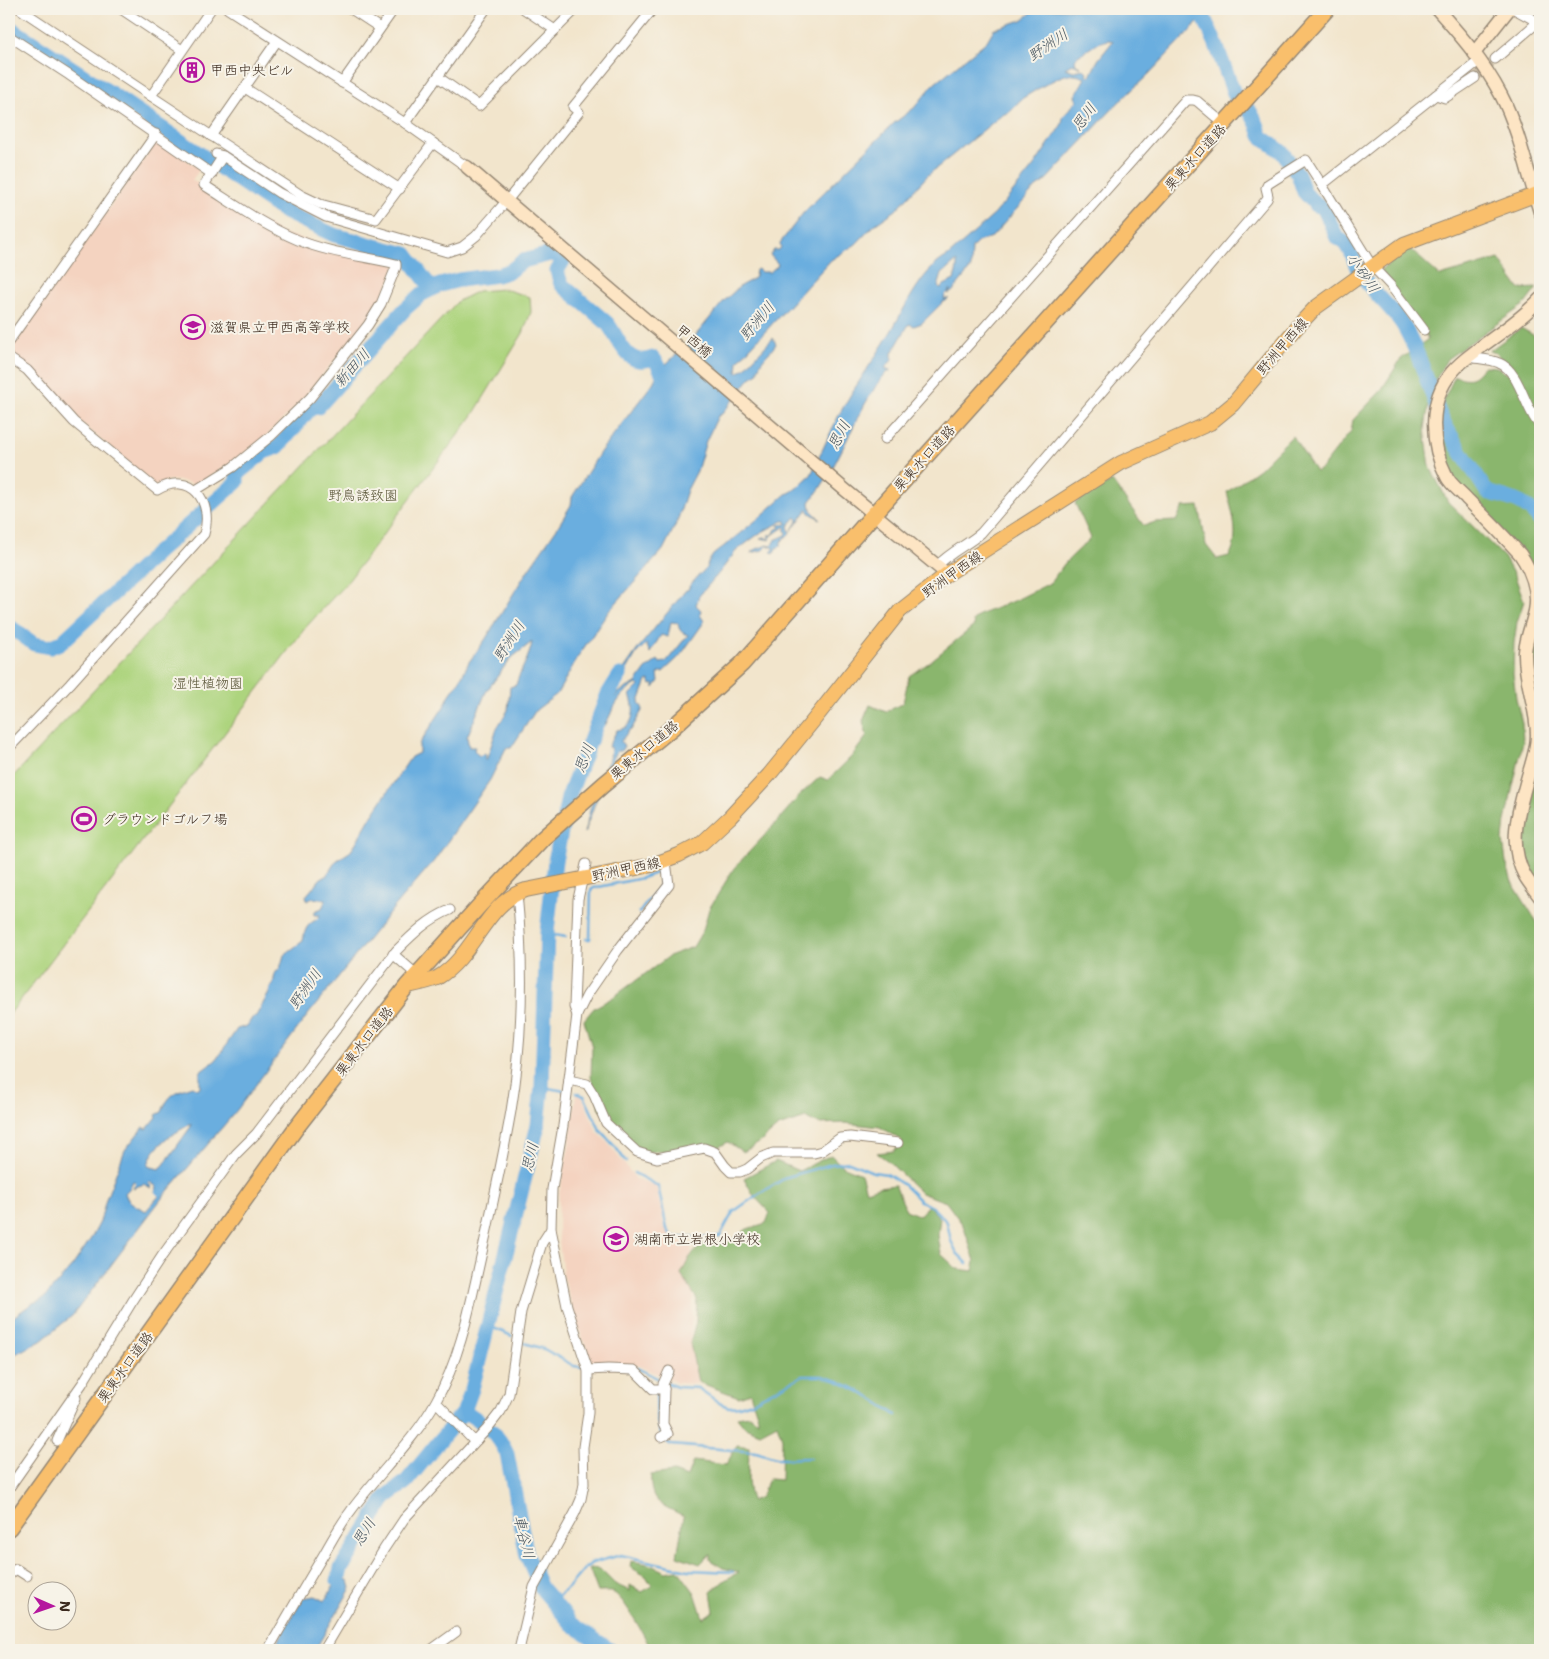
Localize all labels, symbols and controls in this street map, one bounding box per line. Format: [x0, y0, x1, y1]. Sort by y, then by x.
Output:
water label: 野洲川 [1024, 24, 1072, 66]
building icon: 甲西中央ビル [179, 57, 205, 83]
place label: 甲西中央ビル [210, 61, 294, 79]
water label: 思川 [1067, 99, 1101, 135]
street label: 栗東水口道路 [1160, 120, 1230, 194]
water label: 小砂川 [1342, 249, 1384, 297]
water label: 野洲川 [735, 297, 779, 345]
school or university icon: 滋賀県立甲西高等学校 [180, 314, 206, 340]
street label: 野洲甲西線 [1252, 314, 1312, 378]
place label: 滋賀県立甲西高等学校 [210, 318, 350, 336]
street label: 甲西橋 [672, 320, 716, 362]
water label: 新田川 [330, 345, 374, 391]
water label: 思川 [823, 417, 855, 453]
street label: 栗東水口道路 [889, 421, 959, 495]
park label: 野鳥誘致園 [328, 486, 398, 504]
street label: 野洲甲西線 [918, 547, 986, 601]
water label: 野洲川 [488, 617, 530, 665]
park label: 湿性植物園 [173, 674, 243, 692]
street label: 栗東水口道路 [606, 716, 682, 784]
water label: 思川 [569, 740, 599, 776]
sports icon: グラウンドゴルフ場 [71, 806, 97, 832]
place label: グラウンドゴルフ場 [102, 810, 227, 828]
street label: 野洲甲西線 [590, 853, 662, 885]
water label: 野洲川 [284, 965, 326, 1013]
street label: 栗東水口道路 [331, 1002, 397, 1080]
water label: 思川 [517, 1140, 543, 1174]
school or university icon: 湖南市立岩根小学校 [603, 1226, 629, 1252]
place label: 湖南市立岩根小学校 [634, 1230, 760, 1248]
street label: 栗東水口道路 [93, 1328, 157, 1406]
water label: 車谷川 [509, 1513, 539, 1561]
water label: 思川 [348, 1514, 380, 1550]
north arrow [28, 1582, 78, 1632]
text: N [56, 1601, 74, 1612]

